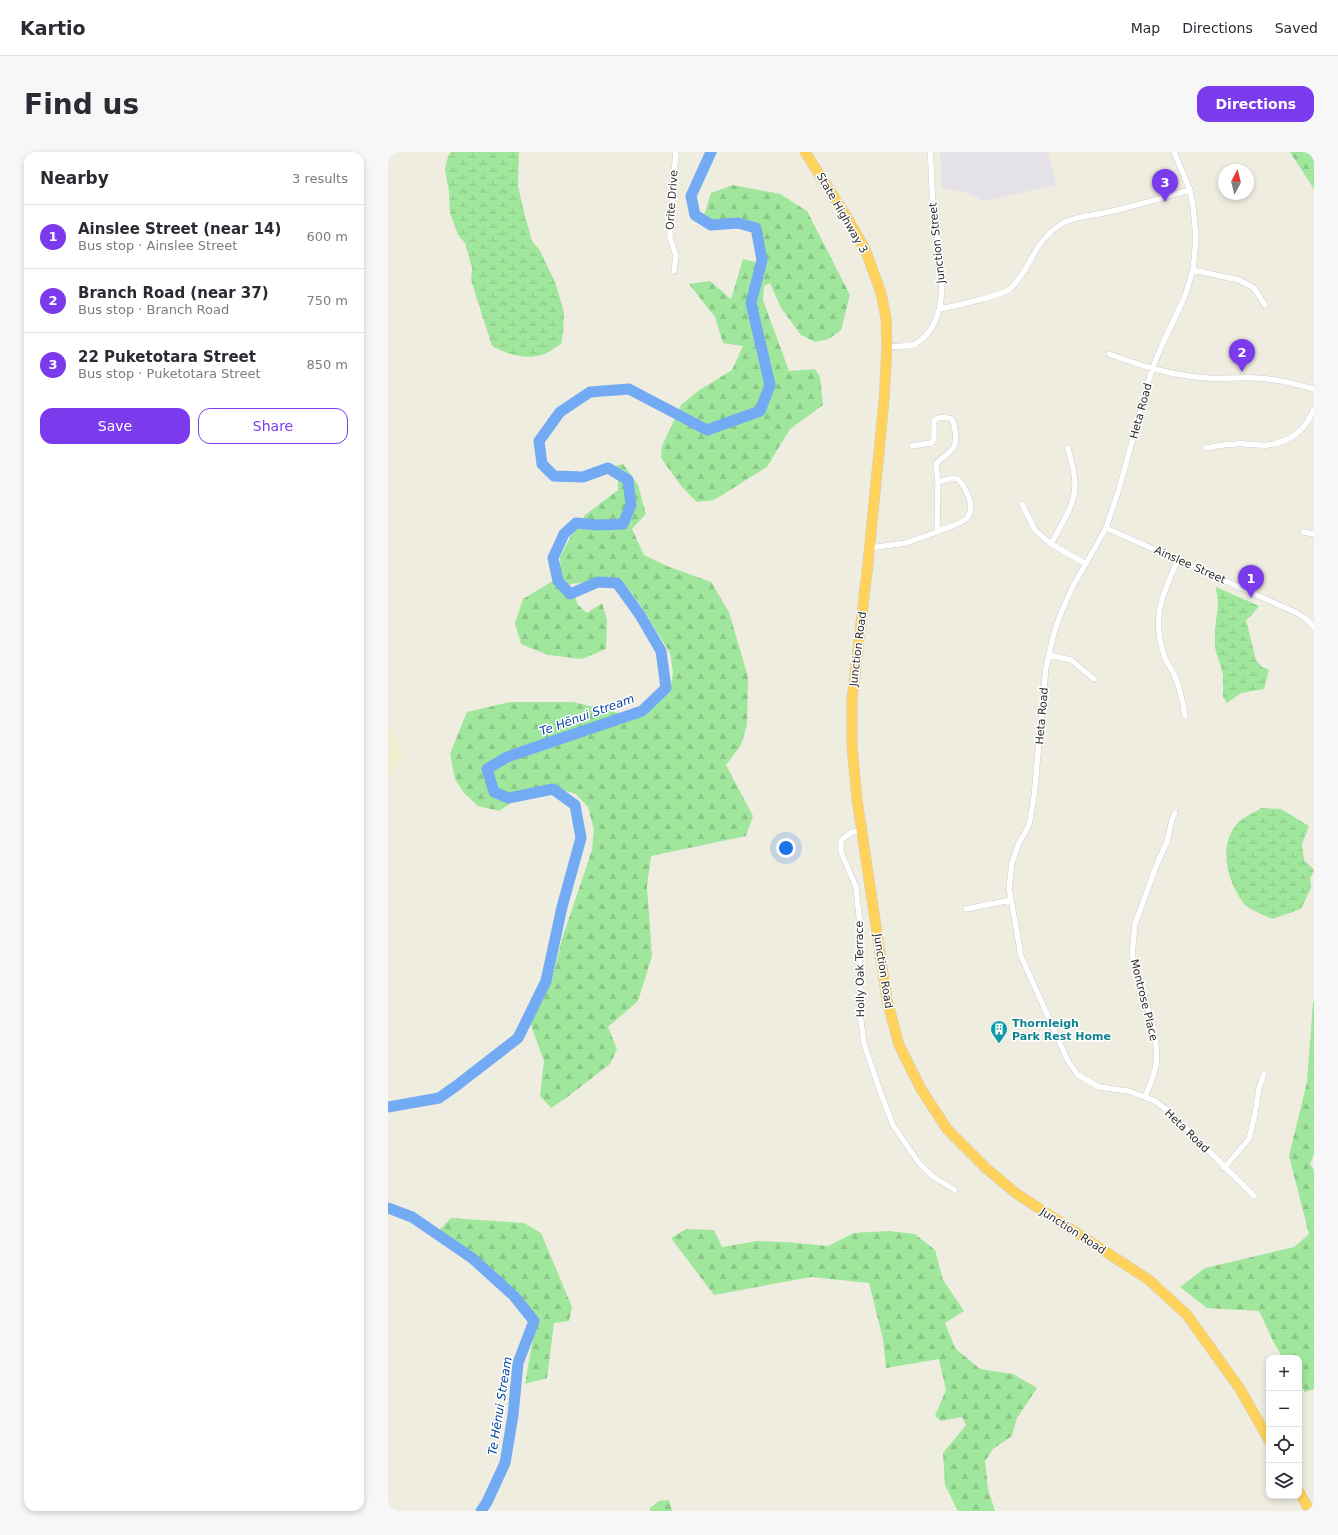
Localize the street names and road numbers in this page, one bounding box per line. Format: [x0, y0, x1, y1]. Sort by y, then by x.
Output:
street label: Orite Drive [663, 169, 681, 230]
street label: State Highway 3 [814, 171, 870, 255]
street label: Junction Street [926, 201, 948, 285]
street label: Heta Road [1127, 382, 1155, 440]
street label: Ainslee Street [1152, 543, 1228, 587]
street label: Junction Road [847, 611, 869, 688]
street label: Heta Road [1033, 687, 1051, 745]
street label: Holly Oak Terrace [853, 920, 867, 1017]
street label: Junction Road [871, 932, 895, 1009]
street label: Montrose Place [1128, 958, 1160, 1042]
street label: Heta Road [1162, 1106, 1212, 1156]
street label: Junction Road [1037, 1204, 1108, 1257]

